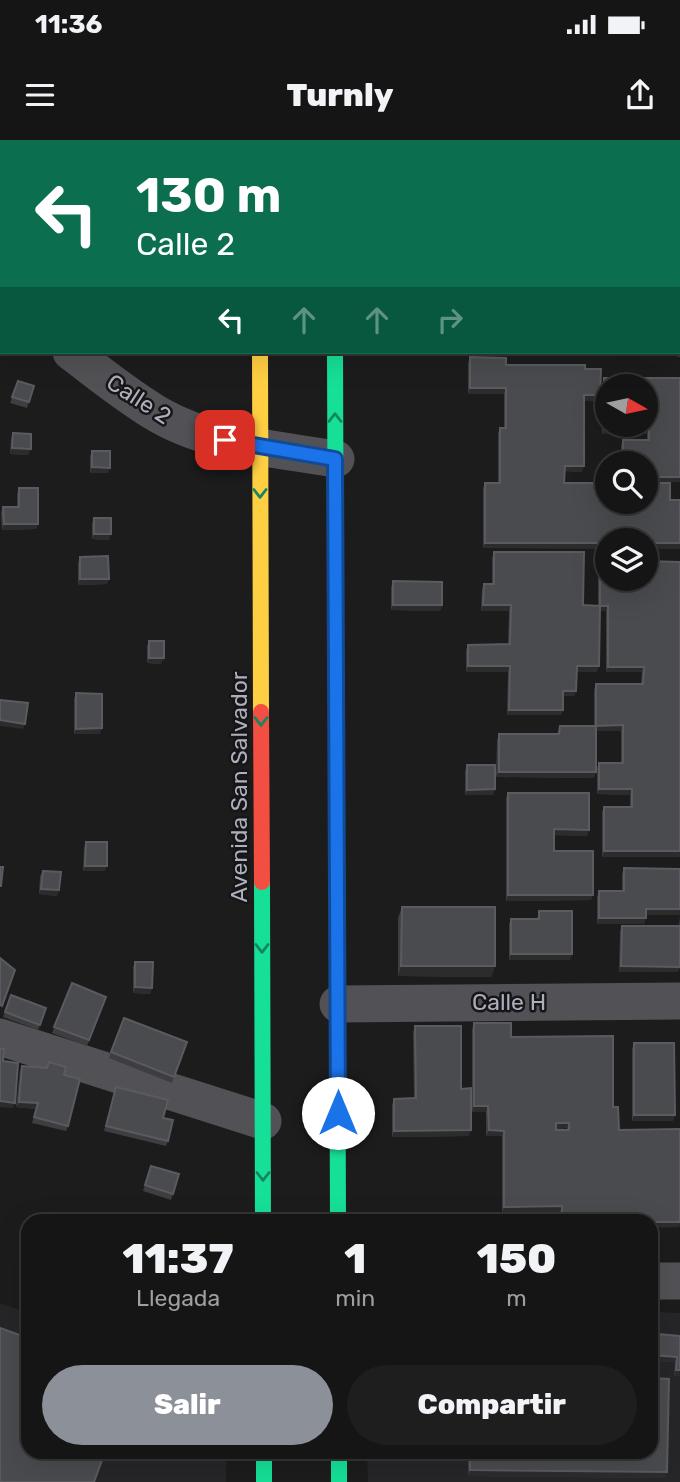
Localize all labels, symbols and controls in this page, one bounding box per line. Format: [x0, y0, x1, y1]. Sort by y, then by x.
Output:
text: 11:36 [35, 9, 103, 40]
icon: menu [21, 76, 59, 114]
text: Turnly [287, 76, 393, 114]
icon: share [621, 76, 659, 114]
text: 130 m [136, 166, 281, 224]
icon: left [21, 168, 112, 259]
text: Calle 2 [136, 225, 235, 263]
icon: left [212, 301, 250, 339]
icon: ahead [285, 301, 323, 339]
icon: ahead [358, 301, 396, 339]
icon: right [431, 301, 469, 339]
street label: Calle 2 [102, 368, 176, 430]
north arrow [595, 374, 658, 438]
map controls [595, 374, 658, 591]
pin [195, 410, 255, 470]
one-way arrow [327, 413, 343, 423]
icon: arrive [206, 421, 244, 459]
button: search [595, 451, 658, 514]
one-way arrow [252, 489, 268, 499]
button: layers [595, 528, 658, 591]
street label: Avenida San Salvador [225, 671, 253, 903]
one-way arrow [253, 716, 269, 727]
one-way arrow [254, 944, 270, 954]
street label: Calle H [472, 988, 546, 1016]
position arrow [301, 1076, 375, 1150]
one-way arrow [255, 1171, 271, 1182]
text: 11:37 [123, 1234, 234, 1284]
text: 1 [344, 1234, 366, 1284]
text: 150 [477, 1234, 556, 1284]
text: Llegada [136, 1284, 220, 1312]
text: min [335, 1284, 375, 1312]
text: m [506, 1284, 527, 1312]
button: Salir [42, 1365, 333, 1445]
button: Compartir [347, 1365, 637, 1445]

